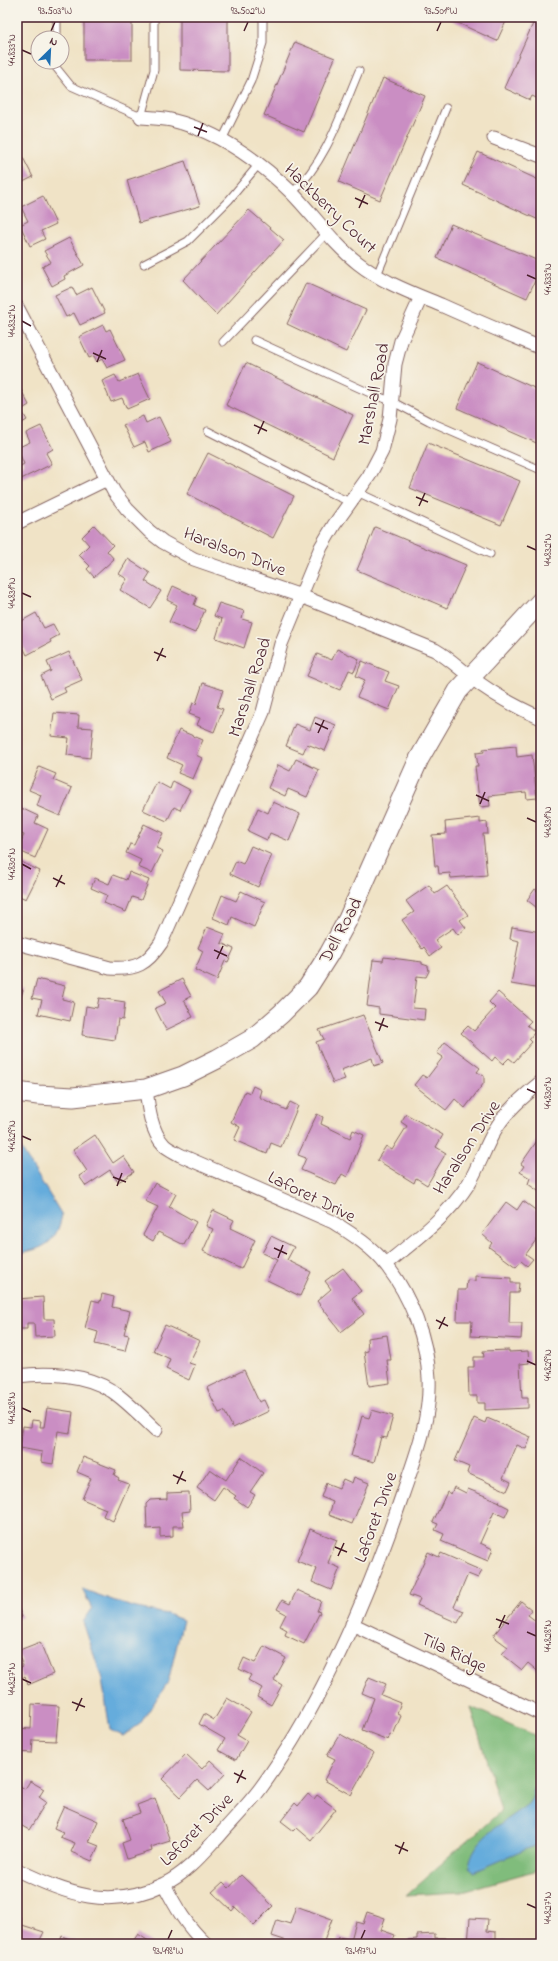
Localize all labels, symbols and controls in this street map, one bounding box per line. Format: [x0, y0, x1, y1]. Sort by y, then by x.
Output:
text: 93.503°W [38, 4, 72, 19]
text: 93.502°W [231, 4, 266, 19]
text: 93.501°W [425, 4, 458, 19]
north arrow [30, 30, 70, 70]
text: N [47, 33, 60, 51]
text: 44.833°N [5, 34, 20, 66]
street label: Hackberry Court [277, 158, 382, 261]
text: 44.833°N [541, 263, 556, 295]
text: 44.832°N [5, 304, 20, 337]
street label: Marshall Road [352, 341, 398, 448]
street label: Haralson Drive [179, 521, 290, 585]
text: 44.832°N [541, 533, 556, 566]
text: 44.831°N [5, 577, 20, 608]
street label: Marshall Road [223, 634, 279, 741]
text: 44.831°N [541, 806, 556, 837]
text: 44.830°N [5, 848, 20, 880]
street label: Dell Road [313, 893, 370, 969]
text: 44.830°N [541, 1077, 556, 1109]
street label: Haralson Drive [427, 1095, 508, 1200]
text: 44.829°N [5, 1120, 20, 1152]
street label: Laforet Drive [263, 1165, 360, 1231]
text: 44.829°N [541, 1349, 556, 1381]
text: 44.828°N [5, 1392, 20, 1424]
street label: Laforet Drive [348, 1468, 406, 1567]
text: 44.828°N [541, 1620, 556, 1652]
street label: Tila Ridge [415, 1627, 491, 1682]
text: 44.827°N [5, 1662, 20, 1695]
street label: Laforet Drive [155, 1787, 241, 1873]
text: 44.827°N [541, 1891, 556, 1924]
text: 93.498°W [153, 1944, 183, 1959]
text: 93.497°W [346, 1944, 377, 1959]

